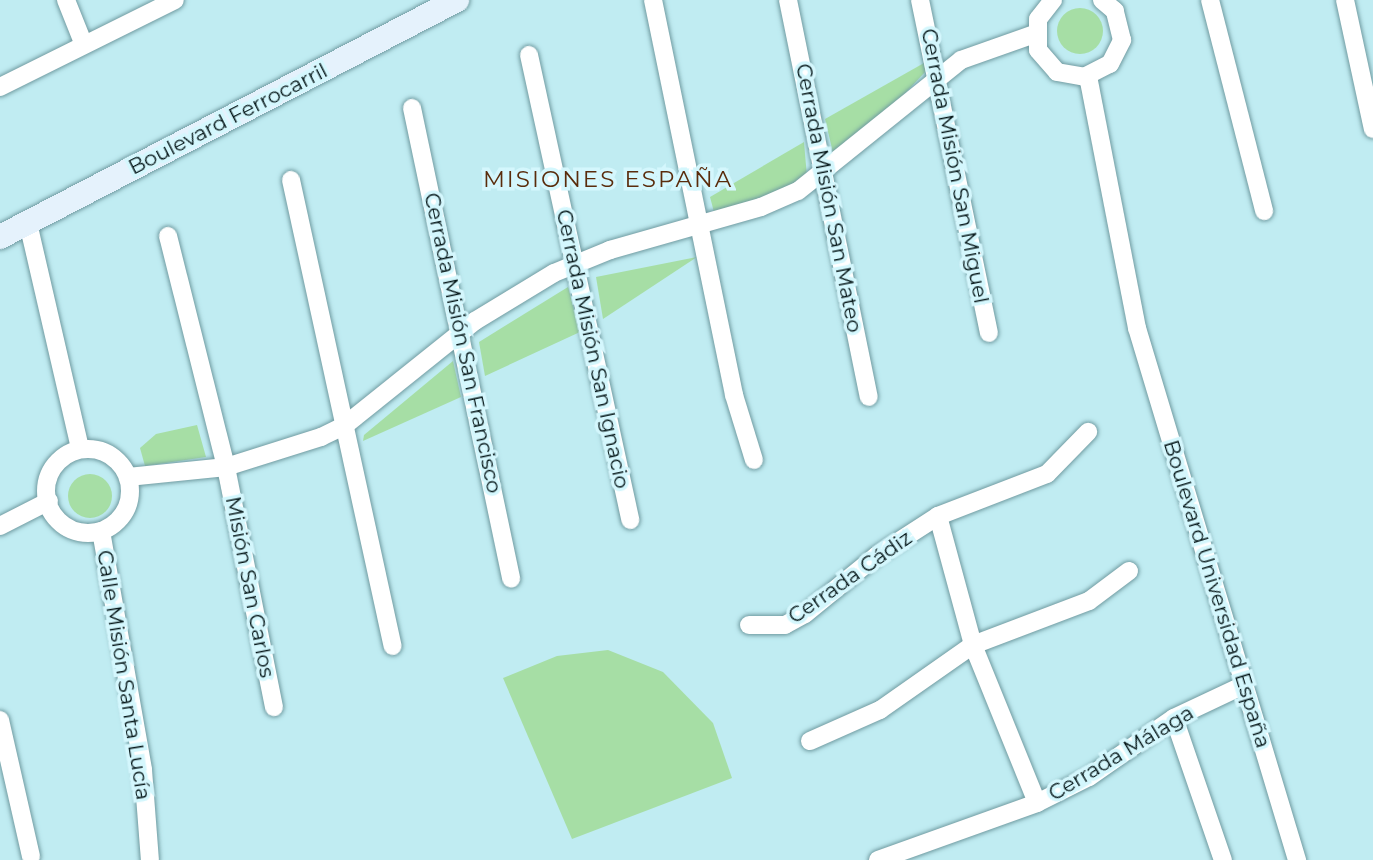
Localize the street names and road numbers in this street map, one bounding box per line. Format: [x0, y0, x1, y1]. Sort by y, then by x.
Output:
street label: Cerrada Misión San Miguel [916, 26, 994, 306]
street label: Boulevard Ferrocarril [124, 58, 332, 180]
street label: Cerrada Misión San Mateo [791, 61, 867, 335]
street label: Cerrada Misión San Francisco [419, 190, 507, 496]
street label: Cerrada Misión San Ignacio [551, 207, 635, 491]
street label: Boulevard Universidad España [1158, 437, 1276, 751]
street label: Misión San Carlos [220, 494, 280, 680]
street label: Cerrada Cádiz [783, 525, 917, 629]
street label: Calle Misión Santa Lucía [92, 548, 156, 802]
street label: Cerrada Málaga [1044, 700, 1198, 806]

